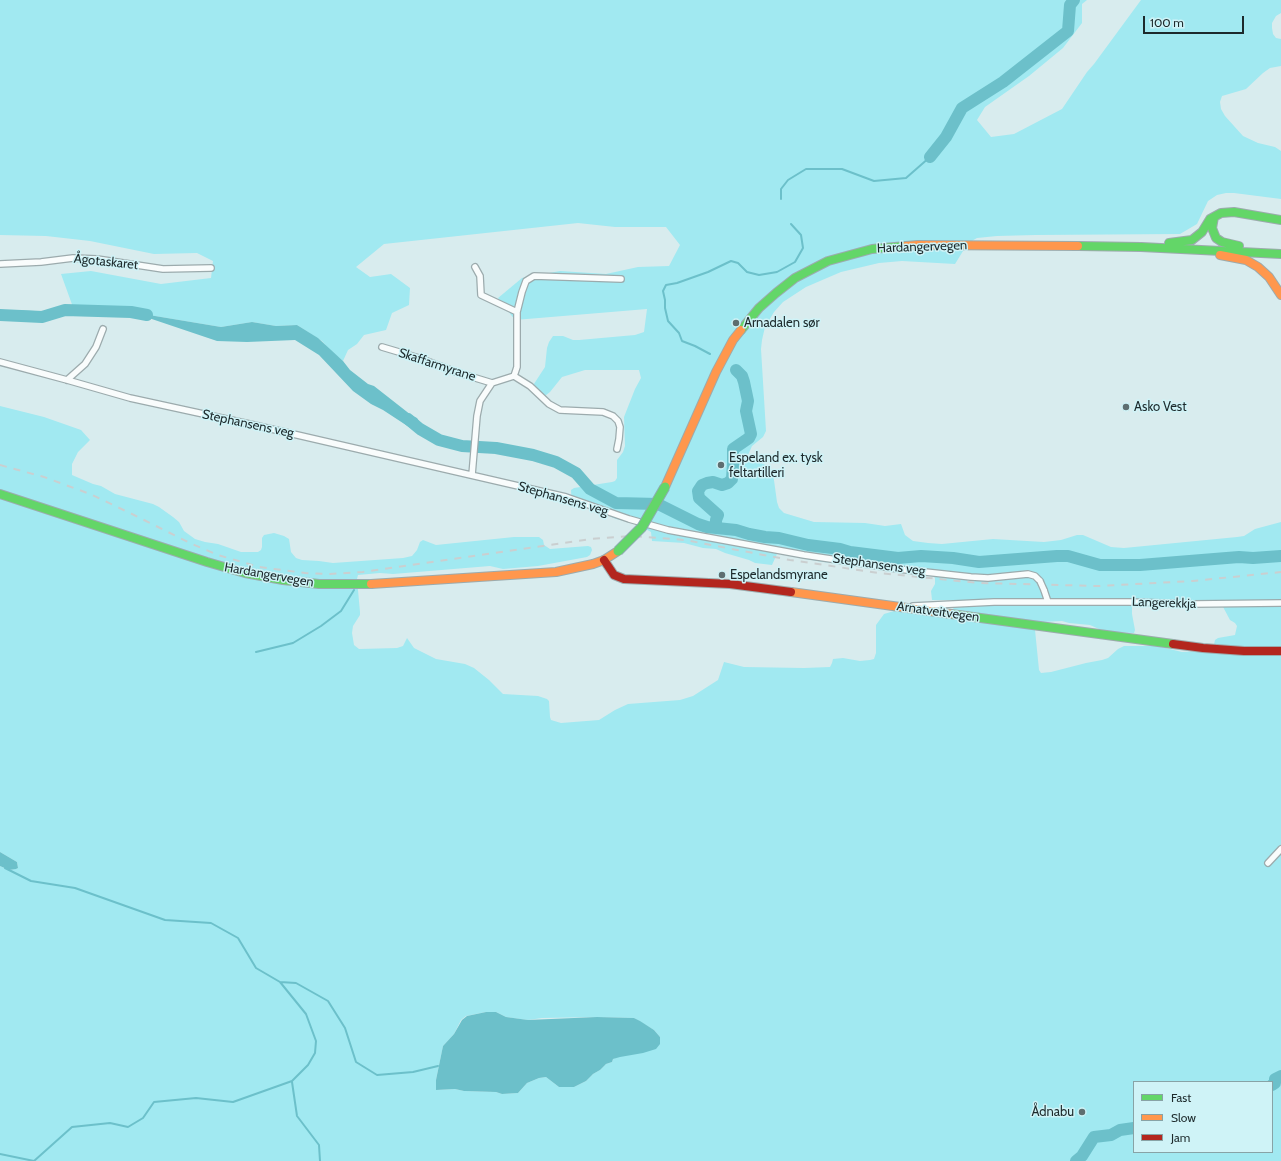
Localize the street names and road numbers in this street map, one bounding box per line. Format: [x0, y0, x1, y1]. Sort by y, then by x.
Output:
street label: Hardangervegen [876, 238, 968, 256]
street label: Ågotaskaret [73, 251, 139, 273]
street label: Skaffarmyrane [396, 345, 478, 385]
street label: Stephansens veg [201, 407, 295, 441]
street label: Stephansens veg [516, 479, 610, 519]
street label: Stephansens veg [832, 551, 926, 579]
street label: Hardangervegen [223, 559, 315, 591]
street label: Langerekkja [1132, 594, 1196, 612]
street label: Arnatveitvegen [896, 598, 980, 626]

